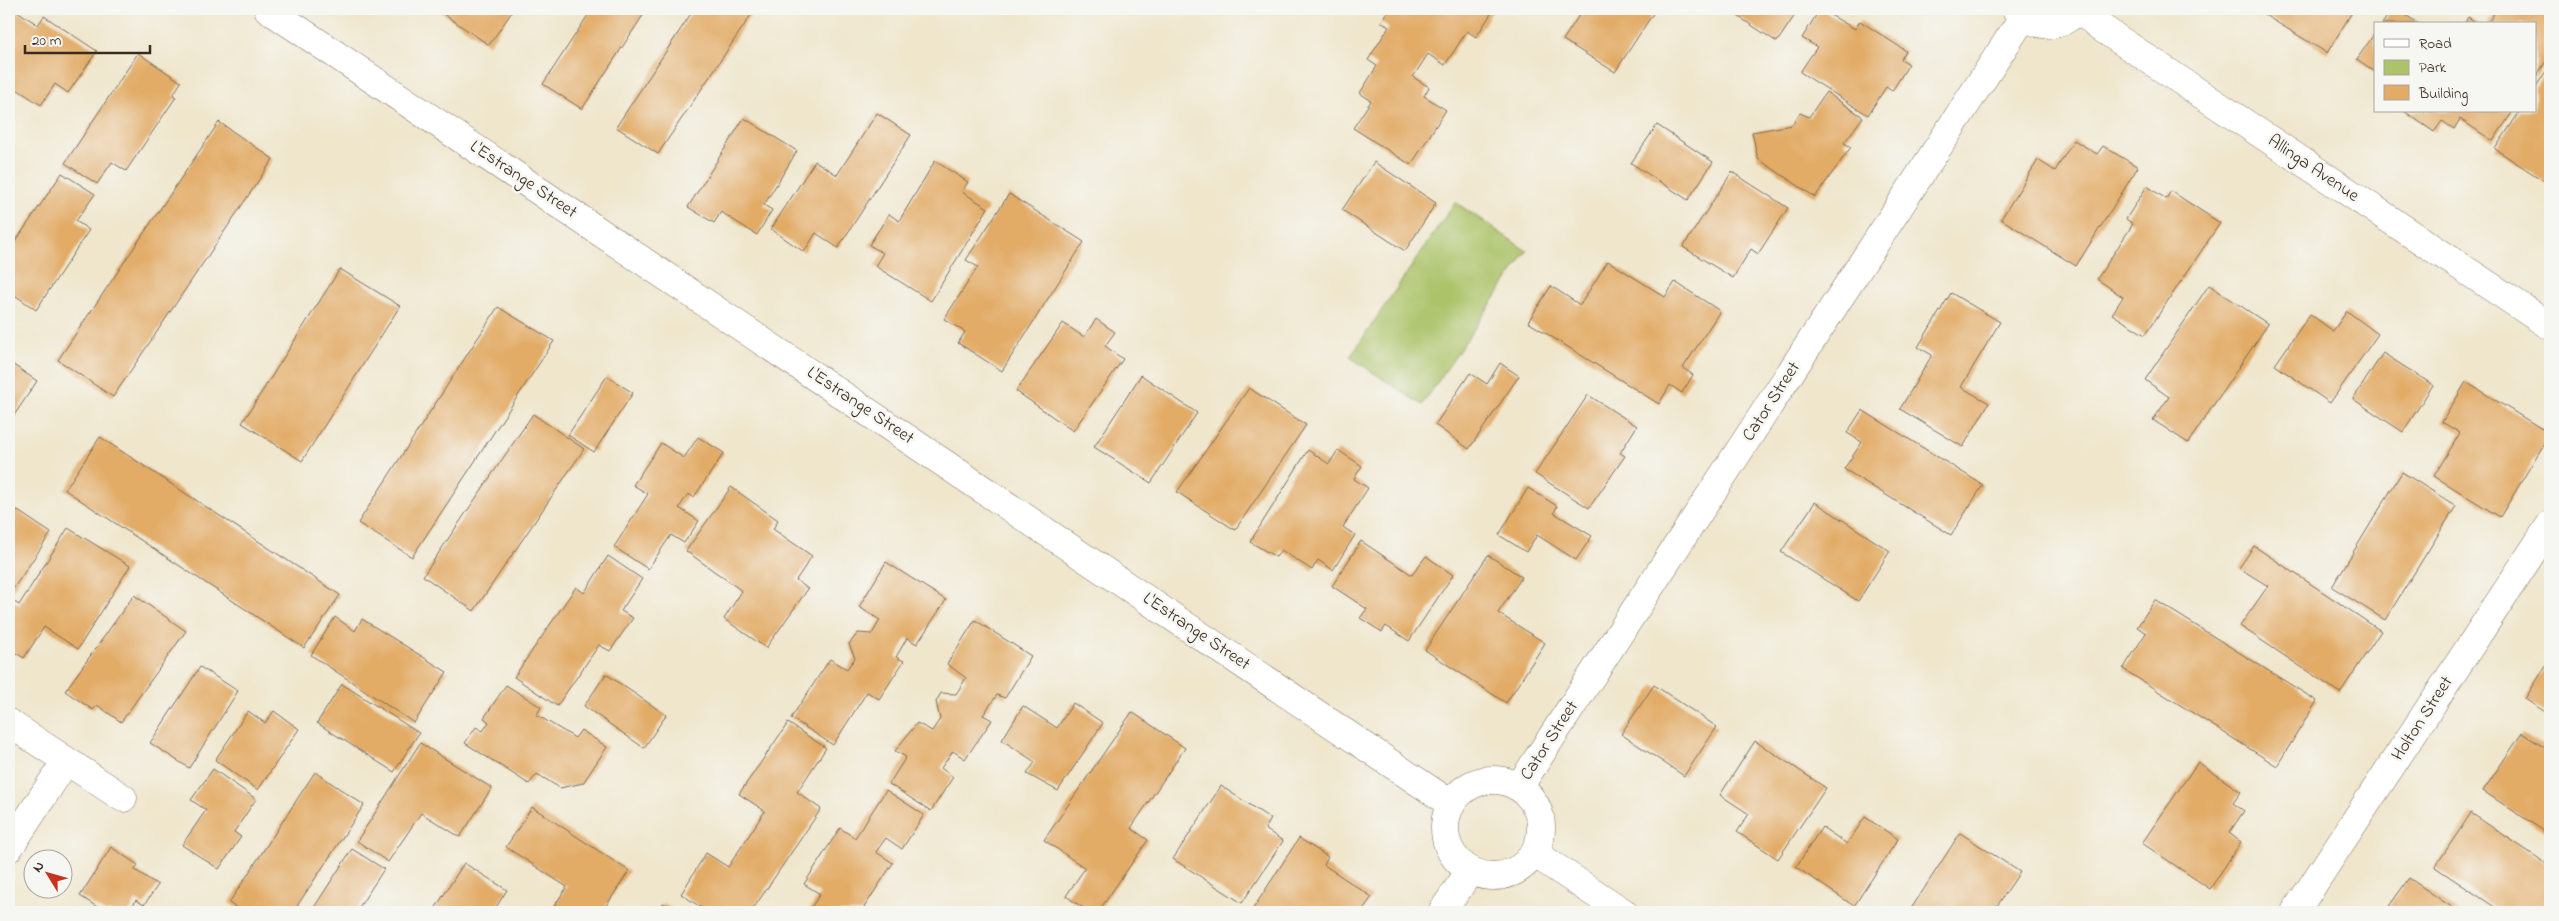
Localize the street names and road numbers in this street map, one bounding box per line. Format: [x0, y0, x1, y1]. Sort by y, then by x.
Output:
street label: Allinga Avenue [2261, 129, 2365, 211]
street label: L'Estrange Street [463, 134, 582, 227]
street label: Cator Street [1736, 357, 1808, 447]
street label: L'Estrange Street [800, 360, 919, 453]
street label: L'Estrange Street [1136, 586, 1255, 679]
street label: Holton Street [2386, 671, 2460, 767]
street label: Cator Street [1514, 696, 1586, 786]

